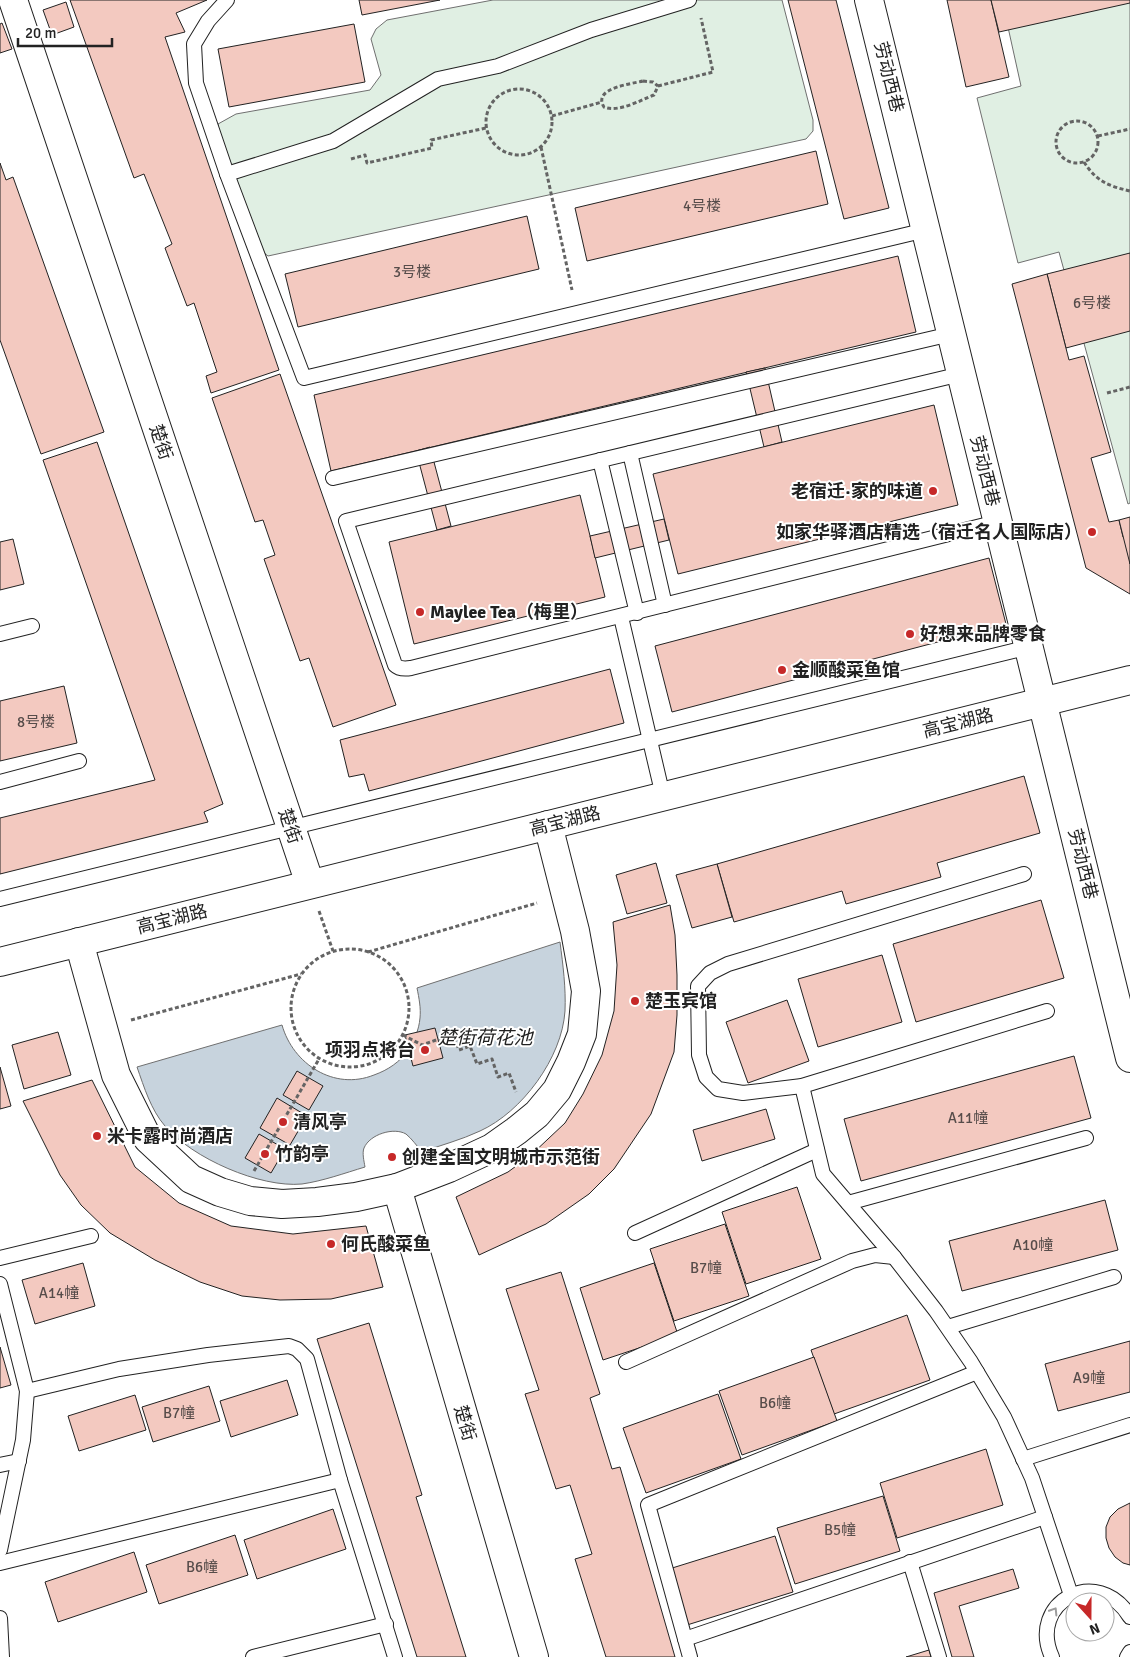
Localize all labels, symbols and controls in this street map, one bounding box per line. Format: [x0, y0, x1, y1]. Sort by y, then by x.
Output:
scale bar [18, 15, 111, 47]
text: 20 m [25, 24, 56, 42]
street label: 劳动西巷 [870, 39, 908, 115]
house number: 4号楼 [683, 197, 721, 215]
house number: 3号楼 [393, 263, 431, 281]
house number: 6号楼 [1073, 294, 1111, 312]
street label: 楚街 [145, 421, 177, 463]
street label: 劳动西巷 [966, 433, 1004, 509]
place label: 老宿迁·家的味道 [791, 480, 923, 502]
marker: 老宿迁·家的味道 [927, 485, 939, 497]
place label: 如家华驿酒店精选（宿迁名人国际店） [776, 521, 1082, 543]
marker: 如家华驿酒店精选（宿迁名人国际店） [1086, 526, 1098, 538]
place label: Maylee Tea（梅里） [430, 601, 588, 623]
marker: Maylee Tea（梅里） [414, 606, 426, 618]
place label: 好想来品牌零食 [920, 623, 1046, 645]
marker: 好想来品牌零食 [904, 628, 916, 640]
place label: 金顺酸菜鱼馆 [792, 659, 900, 681]
marker: 金顺酸菜鱼馆 [776, 664, 788, 676]
street label: 高宝湖路 [920, 704, 996, 742]
house number: 8号楼 [17, 713, 55, 731]
street label: 高宝湖路 [527, 802, 603, 840]
street label: 楚街 [274, 805, 306, 847]
street label: 劳动西巷 [1064, 826, 1102, 902]
street label: 高宝湖路 [134, 900, 210, 938]
place label: 楚玉宾馆 [645, 990, 717, 1012]
marker: 楚玉宾馆 [629, 995, 641, 1007]
water label: 楚街荷花池 [437, 1026, 534, 1050]
place label: 项羽点将台 [325, 1039, 415, 1061]
marker: 项羽点将台 [419, 1044, 431, 1056]
house number: A11幢 [948, 1109, 988, 1127]
place label: 清风亭 [293, 1111, 347, 1133]
marker: 清风亭 [277, 1116, 289, 1128]
place label: 米卡露时尚酒店 [107, 1125, 233, 1147]
marker: 米卡露时尚酒店 [91, 1130, 103, 1142]
place label: 竹韵亭 [275, 1143, 329, 1165]
place label: 创建全国文明城市示范街 [402, 1146, 600, 1168]
marker: 竹韵亭 [259, 1148, 271, 1160]
marker: 创建全国文明城市示范街 [386, 1151, 398, 1163]
place label: 何氏酸菜鱼 [341, 1233, 431, 1255]
house number: A10幢 [1013, 1236, 1053, 1254]
marker: 何氏酸菜鱼 [325, 1238, 337, 1250]
house number: B7幢 [690, 1259, 722, 1277]
house number: A14幢 [39, 1284, 79, 1302]
house number: A9幢 [1073, 1369, 1105, 1387]
house number: B6幢 [759, 1394, 791, 1412]
street label: 楚街 [449, 1403, 481, 1443]
house number: B7幢 [163, 1404, 195, 1422]
house number: B5幢 [824, 1521, 856, 1539]
house number: B6幢 [186, 1558, 218, 1576]
north arrow [1065, 1592, 1115, 1642]
one-way arrow [1048, 1607, 1058, 1616]
text: N [1087, 1619, 1102, 1638]

